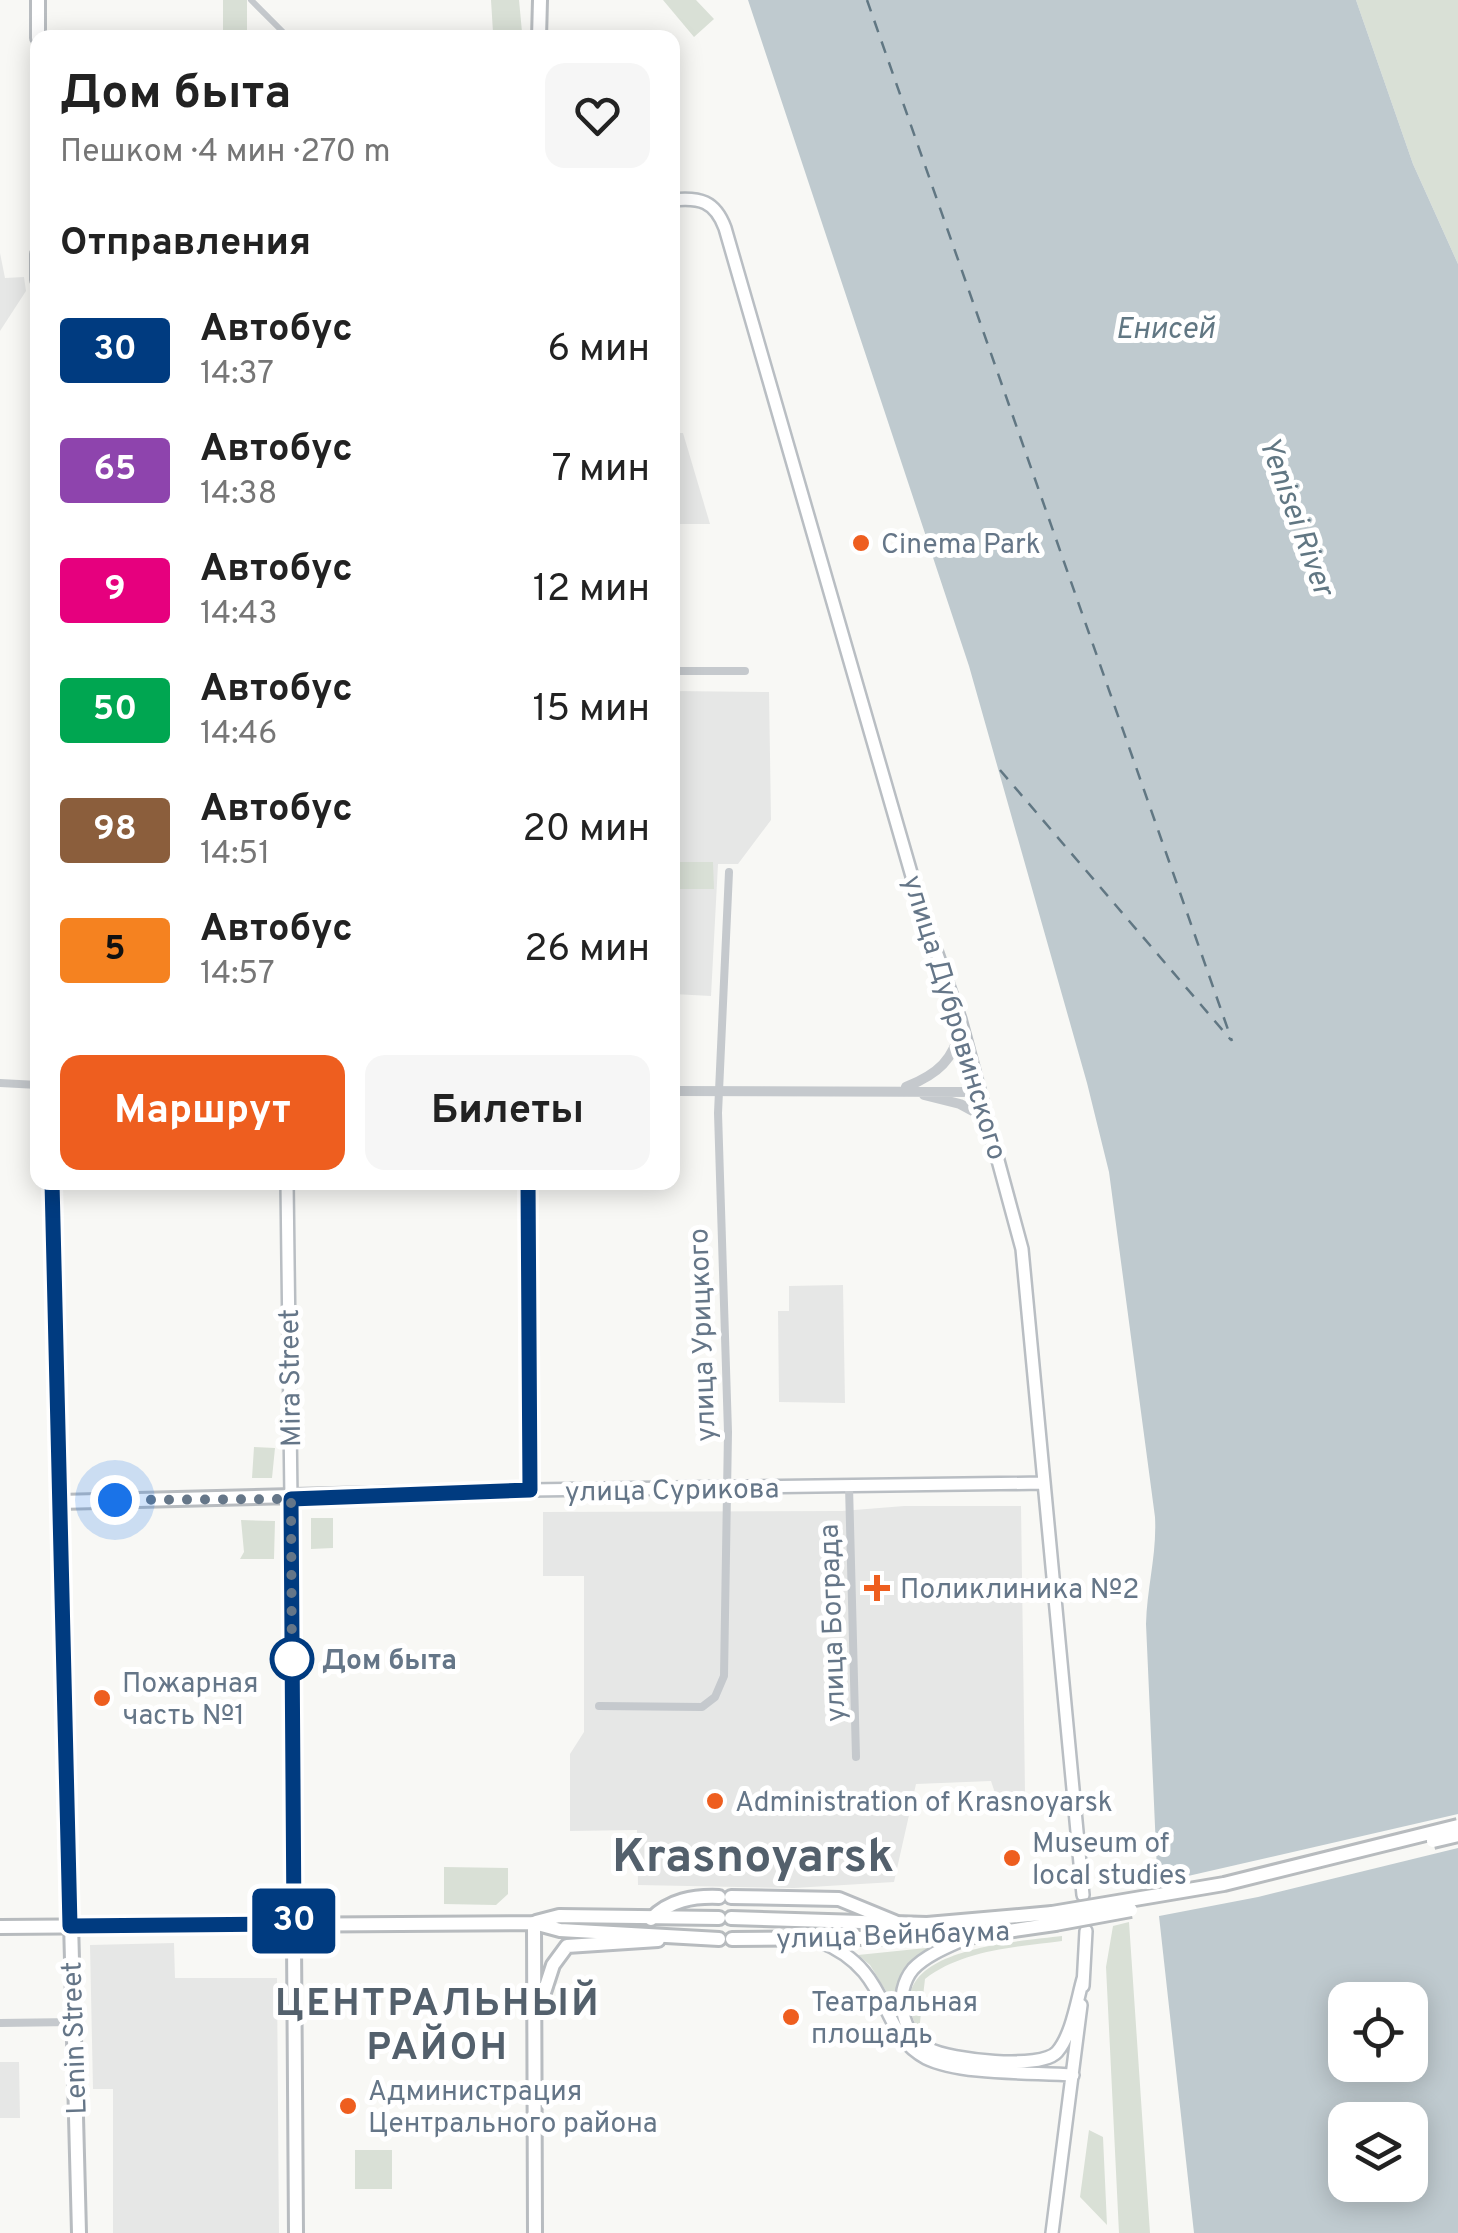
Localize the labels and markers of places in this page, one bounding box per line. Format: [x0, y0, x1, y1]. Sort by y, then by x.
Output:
place label: Cinema Park [881, 528, 1041, 564]
marker: Cinema Park [850, 532, 872, 554]
place label: Поликлиника №2 [900, 1573, 1139, 1609]
marker: Поликлиника №2 [864, 1575, 890, 1601]
marker: Дом быта [271, 1638, 313, 1680]
place label: Дом быта [322, 1644, 457, 1680]
place label: Пожарная часть №1 [122, 1667, 259, 1735]
marker: Пожарная часть №1 [91, 1687, 113, 1709]
place label: Administration of Krasnoyarsk [735, 1786, 1113, 1822]
marker: Administration of Krasnoyarsk [704, 1790, 726, 1812]
place label: Museum of local studies [1032, 1827, 1187, 1895]
marker: Museum of local studies [1001, 1847, 1023, 1869]
place label: Театральная площадь [811, 1986, 978, 2054]
marker: Театральная площадь [780, 2006, 802, 2028]
place label: Администрация Центрального района [368, 2075, 658, 2143]
marker: Администрация Центрального района [337, 2095, 359, 2117]

